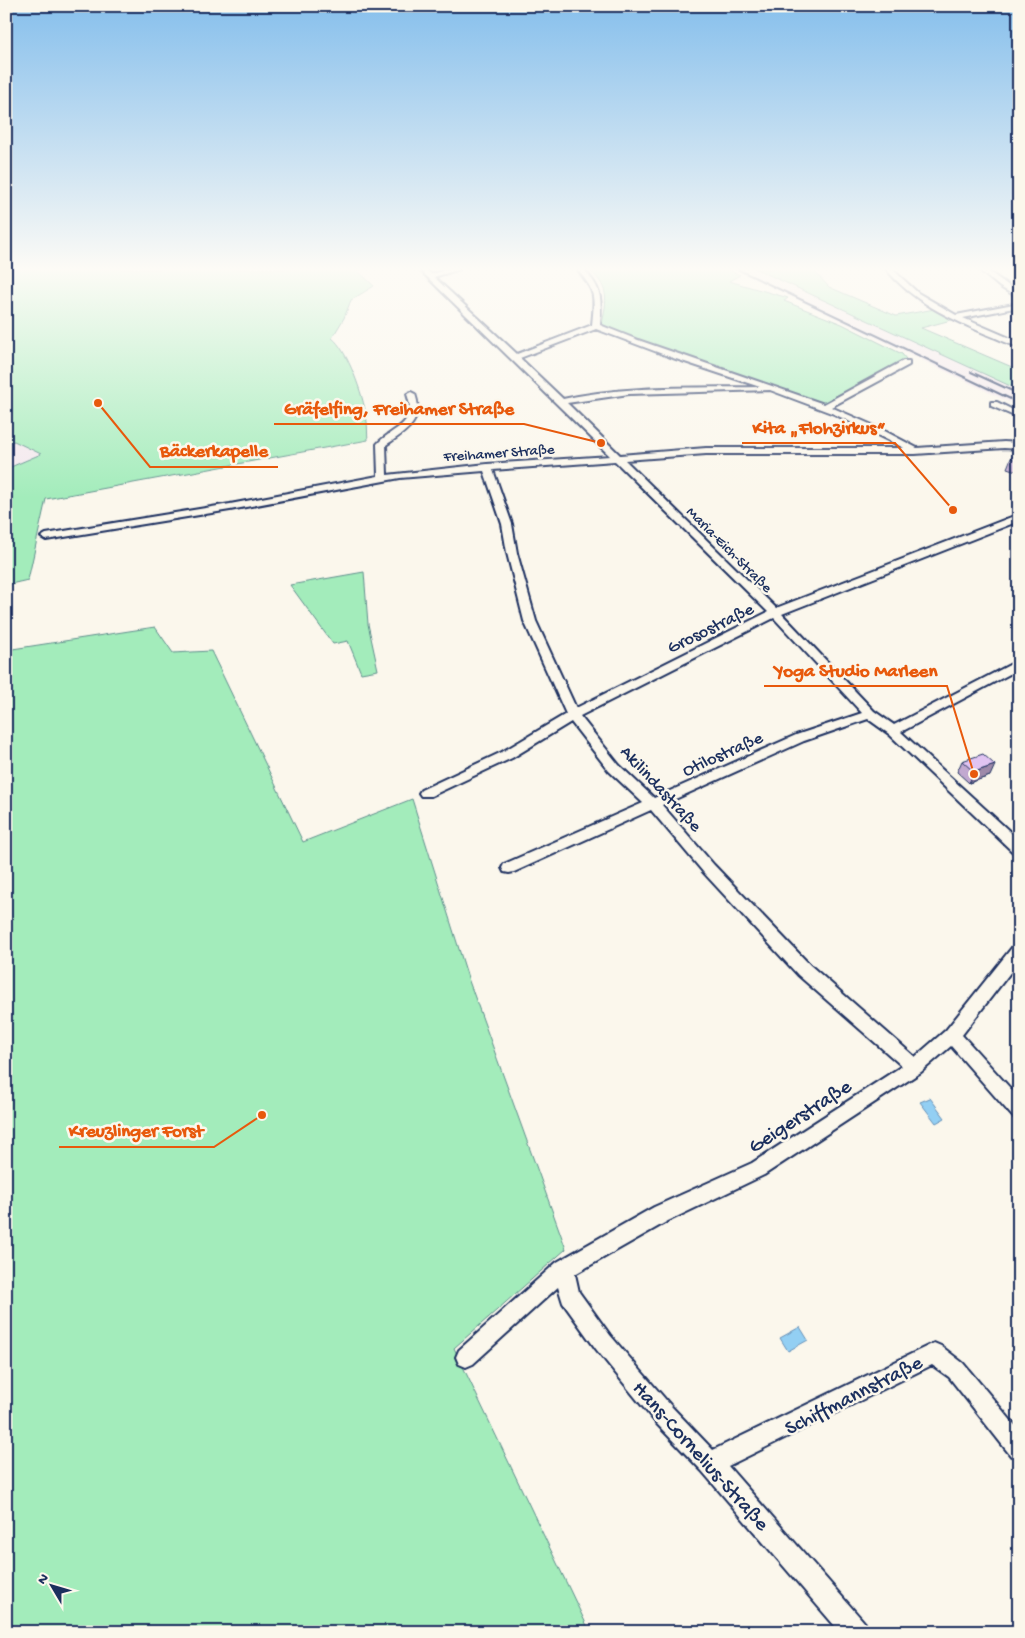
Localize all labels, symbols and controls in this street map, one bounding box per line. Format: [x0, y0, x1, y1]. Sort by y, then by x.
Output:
callout: Gräfelfing, Freihamer Straße [274, 390, 524, 424]
text: Gräfelfing, Freihamer Straße [284, 399, 515, 422]
callout: Kita „Flohzirkus“ [742, 409, 895, 443]
text: Kita „Flohzirkus“ [751, 418, 886, 441]
callout: Bäckerkapelle [150, 433, 278, 467]
text: Bäckerkapelle [159, 441, 269, 464]
street label: Freihamer Straße [442, 441, 555, 467]
street label: Maria-Eich-Straße [682, 504, 776, 597]
street label: Grosostraße [664, 599, 758, 659]
callout: Yoga Studio Marleen [764, 652, 947, 686]
text: Yoga Studio Marleen [773, 661, 938, 684]
street label: Otilostraße [679, 728, 767, 782]
street label: Akilindastraße [615, 742, 706, 838]
street label: Geigerstraße [745, 1075, 858, 1161]
callout: Kreuzlinger Forst [59, 1113, 214, 1147]
text: Kreuzlinger Forst [68, 1121, 206, 1144]
street label: Schiffmannstraße [782, 1351, 929, 1443]
street label: Hans-Cornelius-Straße [626, 1377, 774, 1538]
north arrow [28, 1560, 78, 1610]
text: N [34, 1571, 53, 1588]

